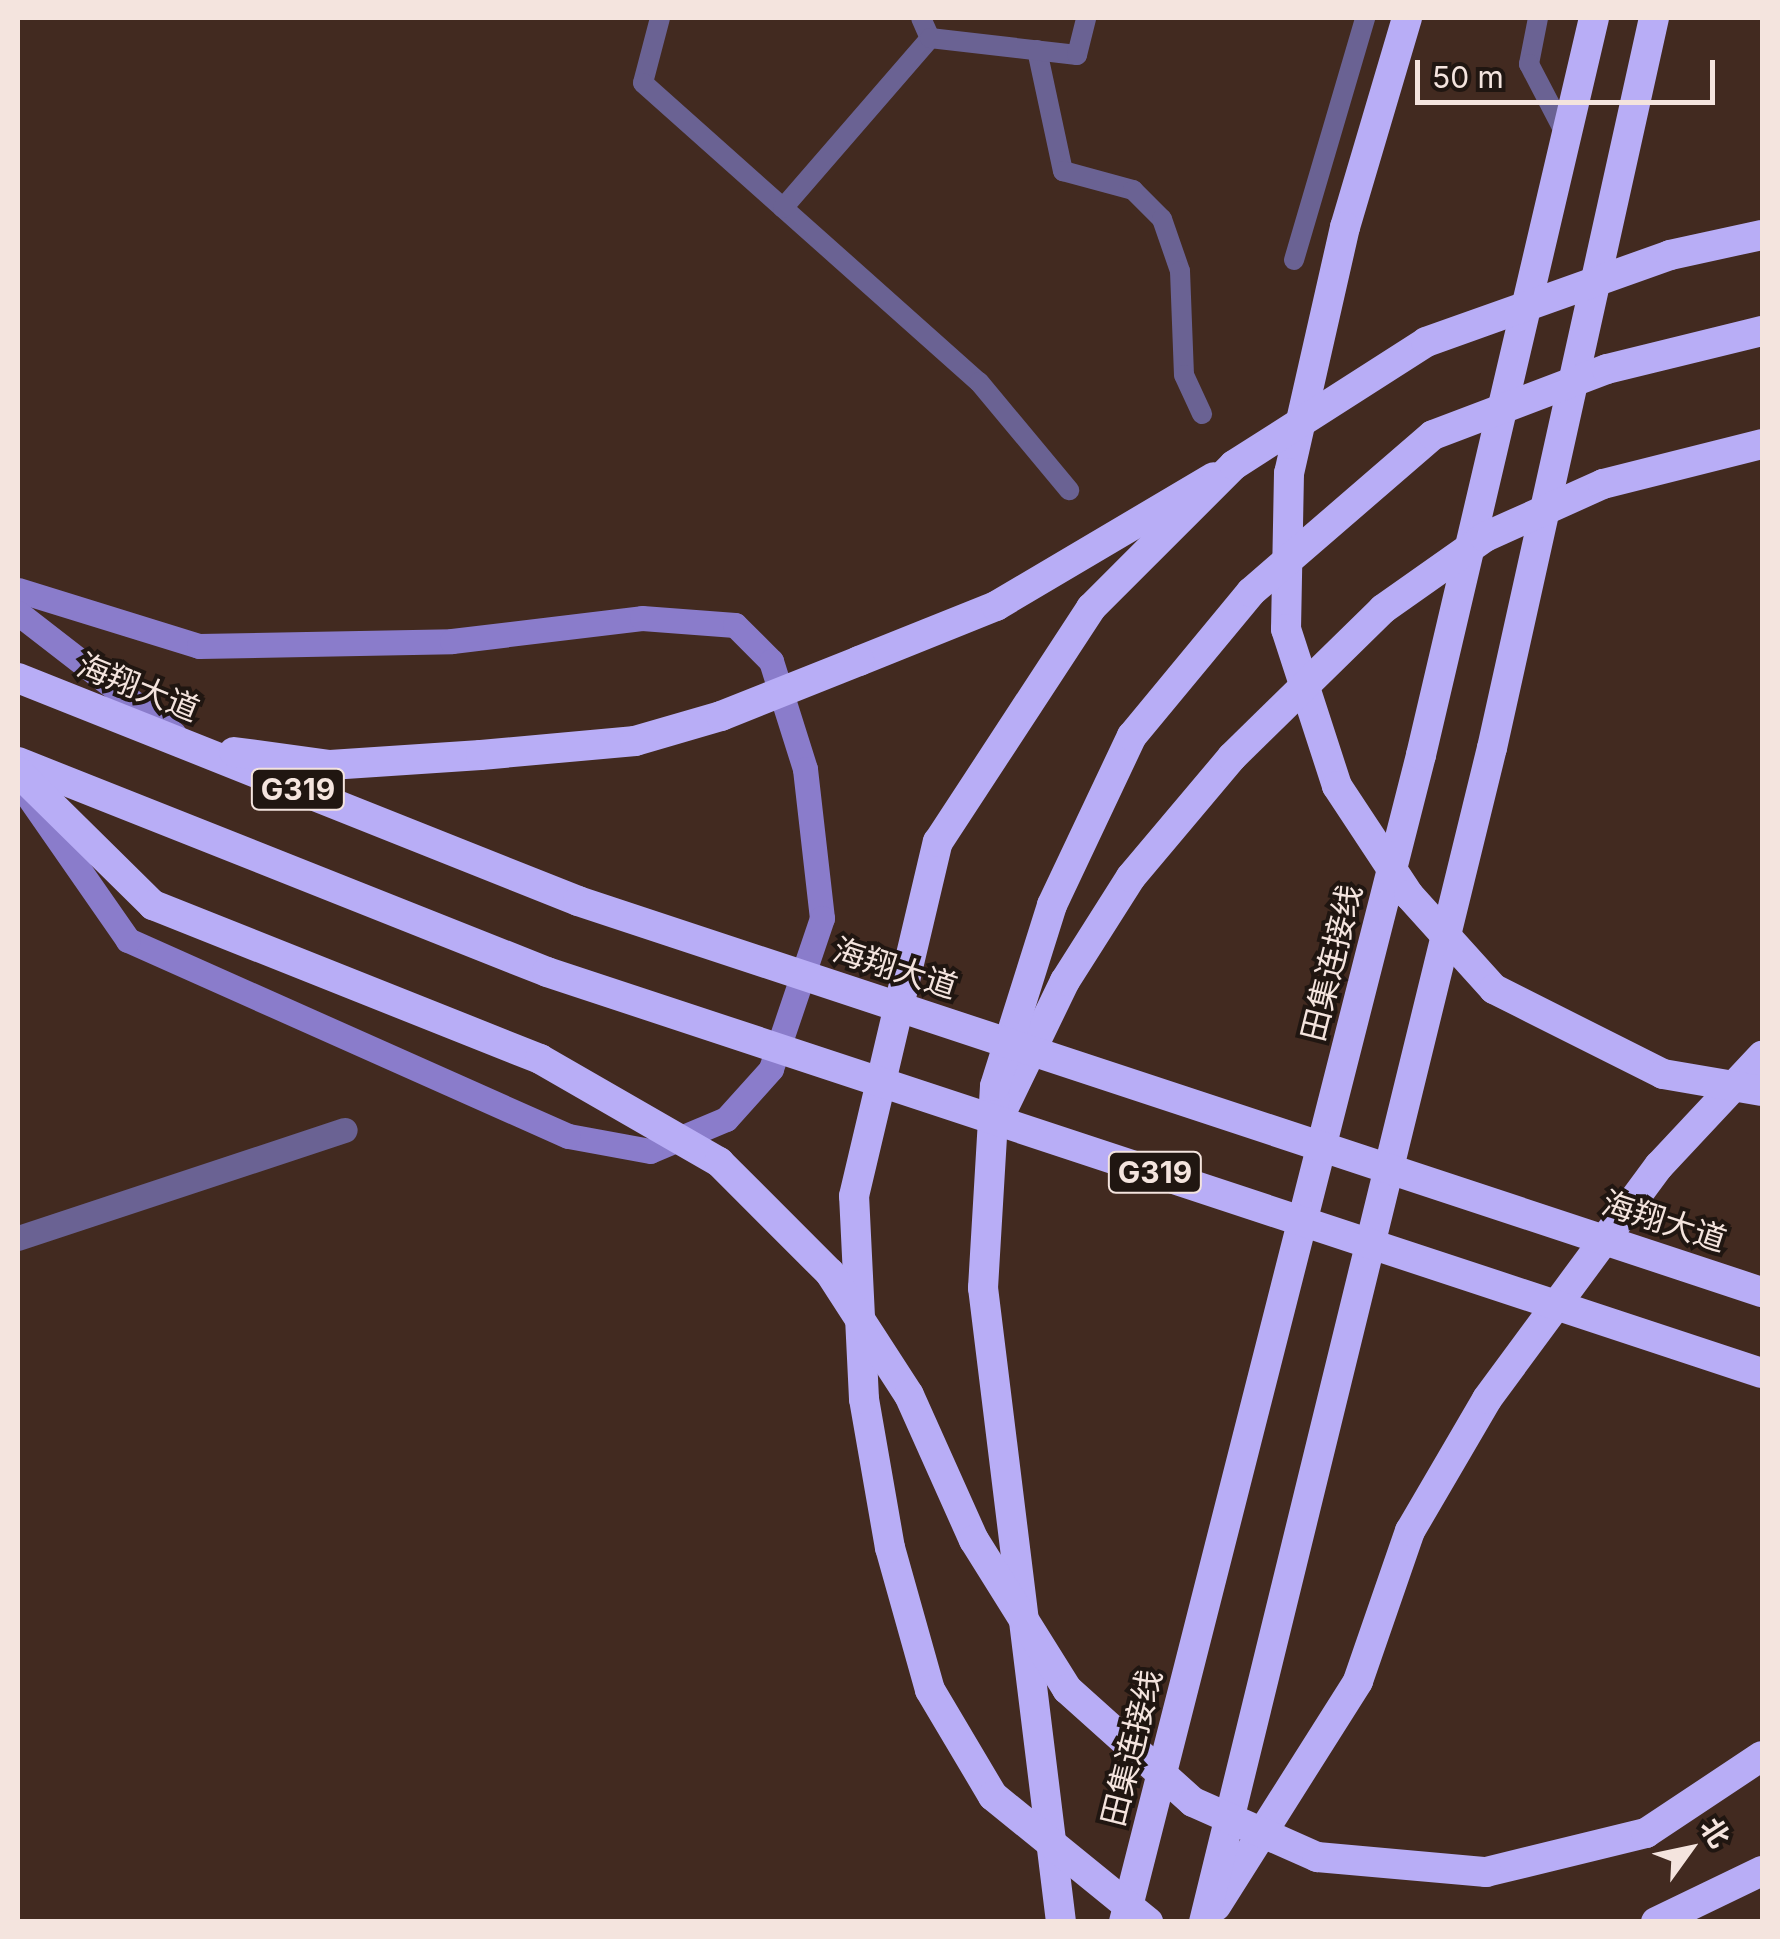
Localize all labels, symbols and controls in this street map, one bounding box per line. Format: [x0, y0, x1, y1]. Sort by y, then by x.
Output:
scale bar [1420, 40, 1720, 102]
text: 50 m [1432, 59, 1504, 95]
street label: 海翔大道 [71, 646, 205, 730]
road number: G319 [250, 764, 346, 814]
street label: 田集连接线 [1294, 881, 1370, 1045]
street label: 海翔大道 [828, 931, 962, 1007]
road number: G319 [1108, 1147, 1202, 1197]
street label: 海翔大道 [1597, 1184, 1731, 1260]
street label: 田集连接线 [1094, 1666, 1170, 1830]
north arrow [1640, 1799, 1740, 1899]
text: 北 [1693, 1812, 1737, 1854]

